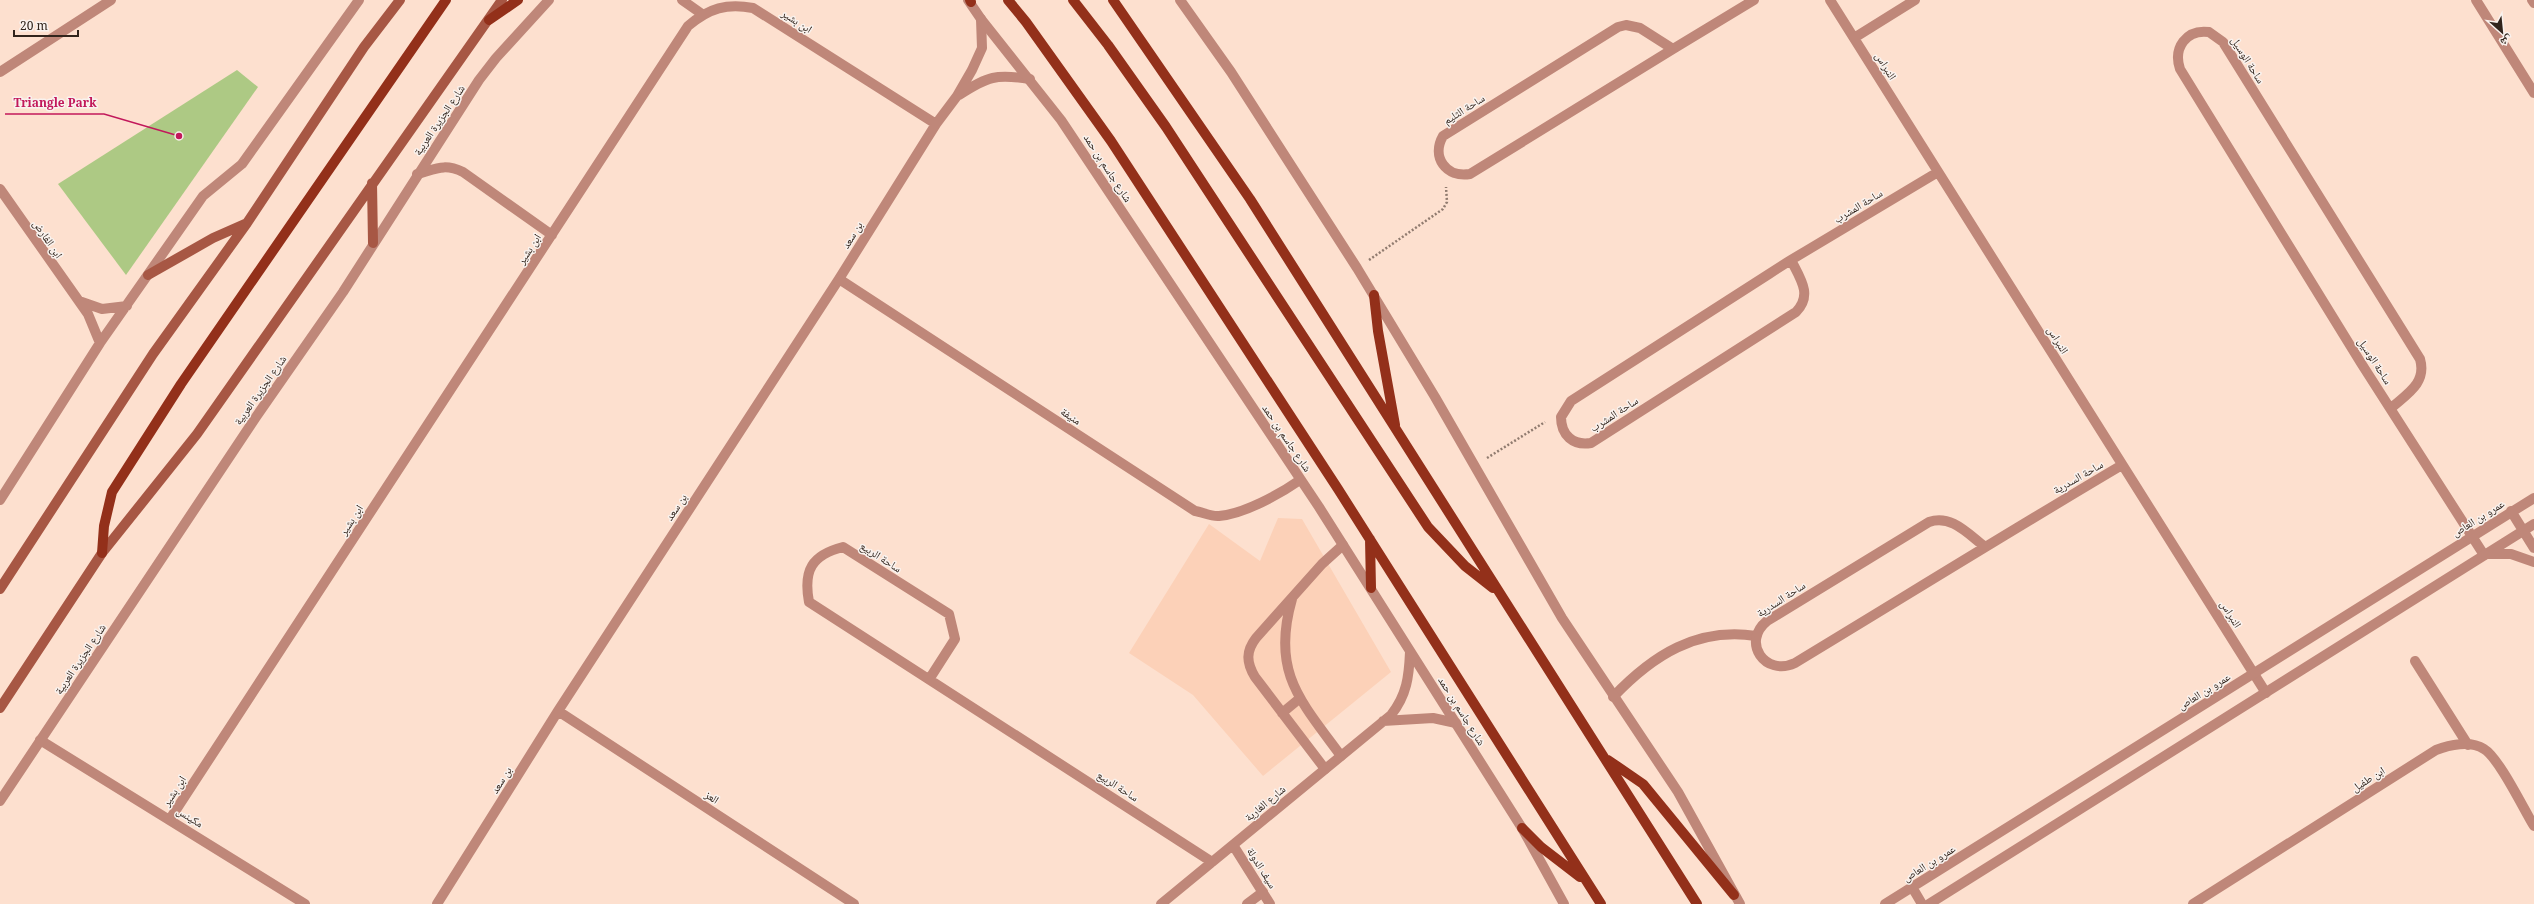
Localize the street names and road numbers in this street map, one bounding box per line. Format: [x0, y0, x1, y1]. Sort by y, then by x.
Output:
street label: ابن بشير [778, 5, 815, 36]
street label: ساحة الوسيل [2228, 33, 2269, 86]
street label: النبراس [1872, 49, 1901, 82]
street label: شارع الجزيرة العربية [409, 82, 468, 158]
street label: ساحة الثليم [1440, 90, 1488, 128]
street label: شارع جاسم بن حمد [1080, 131, 1136, 205]
street label: ساحة المشرب [1830, 185, 1885, 226]
street label: ابن الفارض [30, 217, 67, 261]
street label: بن سعد [837, 218, 866, 251]
street label: ابن بشير [513, 231, 544, 268]
street label: النبراس [2044, 323, 2073, 356]
street label: ساحة الوسيل [2355, 335, 2396, 387]
street label: شارع الجزيرة العربية [230, 352, 289, 428]
street label: ساحة المشرب [1587, 392, 1641, 435]
street label: شارع جاسم بن حمد [1258, 401, 1316, 475]
street label: منيفة [1058, 403, 1084, 428]
street label: ساحة السدرية [2050, 456, 2105, 497]
street label: بن سعد [661, 490, 690, 523]
street label: عمرو بن العاص [2449, 495, 2507, 540]
street label: ابن بشير [335, 502, 366, 539]
street label: ساحة الربيع [858, 538, 905, 576]
street label: ساحة السدرية [1753, 577, 1808, 620]
street label: النبراس [2217, 597, 2246, 630]
street label: شارع الجزيرة العربية [50, 621, 109, 697]
street label: عمرو بن العاص [2175, 668, 2233, 713]
street label: شارع جاسم بن حمد [1434, 673, 1490, 749]
street label: ابن طفيل [2348, 762, 2387, 795]
street label: بن سعد [486, 763, 515, 796]
street label: ساحة الربيع [1095, 767, 1142, 805]
street label: ابن بشير [158, 773, 189, 810]
street label: شارع الغارية [1241, 781, 1288, 824]
street label: العز [701, 786, 722, 807]
street label: مكينس [174, 803, 206, 830]
street label: عمرو بن العاص [1900, 840, 1958, 885]
street label: سيف الدولة [1244, 844, 1281, 891]

